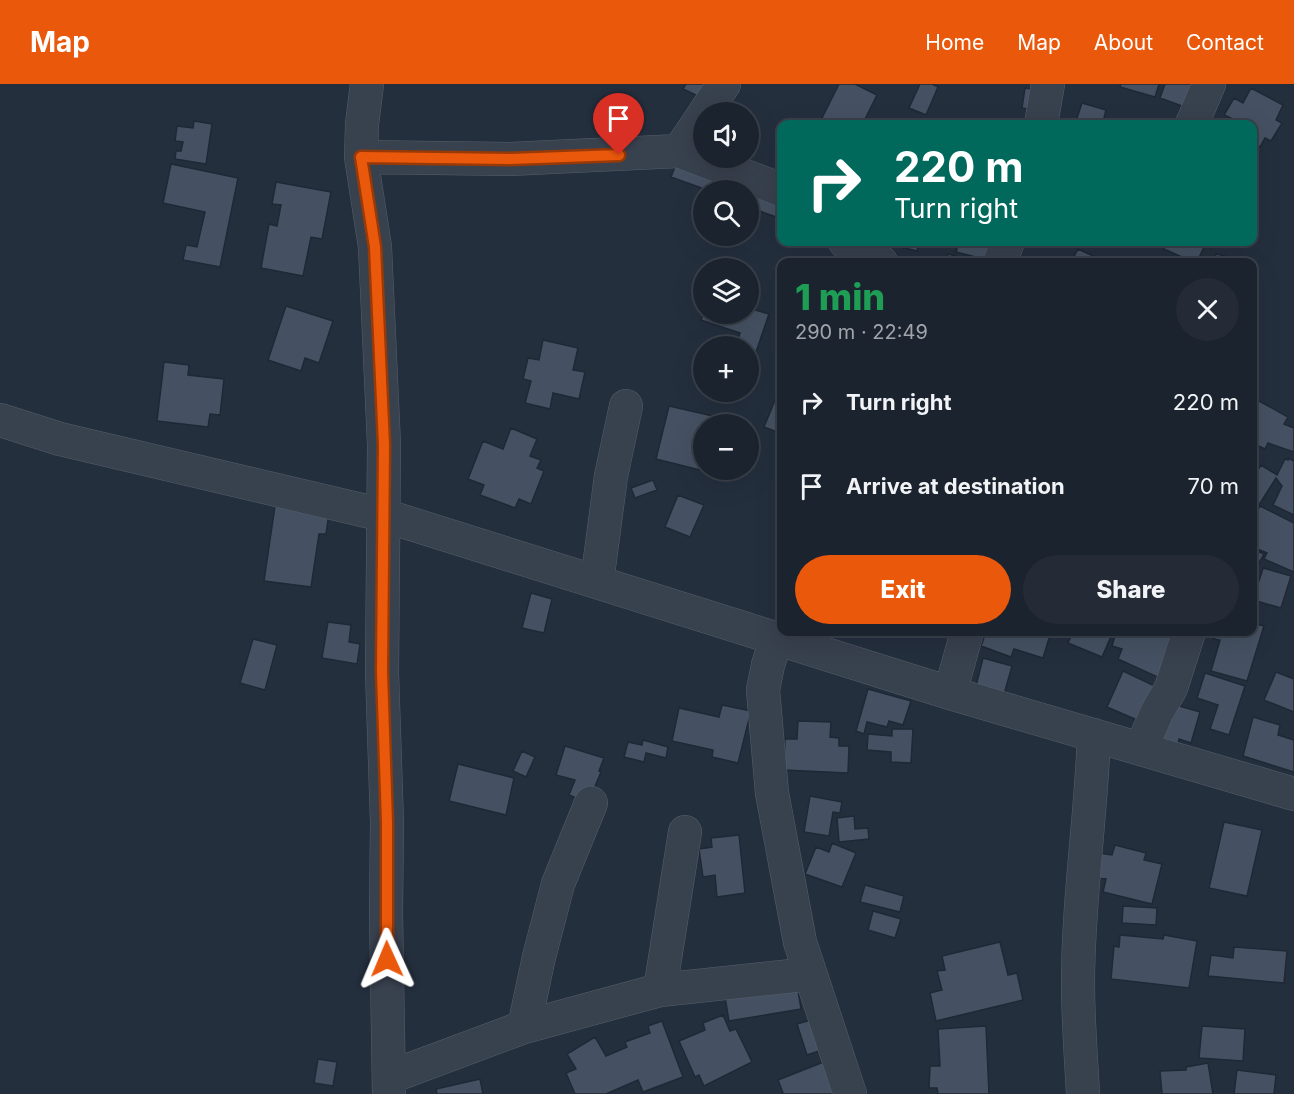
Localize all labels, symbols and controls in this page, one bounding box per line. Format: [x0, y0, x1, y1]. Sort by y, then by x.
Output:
text: Map [30, 25, 90, 59]
text: Home [925, 30, 984, 55]
text: Map [1017, 30, 1061, 55]
text: About [1094, 30, 1153, 55]
text: Contact [1186, 30, 1264, 55]
pin [593, 93, 644, 155]
icon: arrive [602, 102, 635, 135]
map controls [693, 102, 759, 480]
button: sound [693, 102, 759, 168]
text: 220 m [894, 141, 1024, 192]
icon: right [795, 144, 873, 222]
button: search [693, 180, 759, 246]
text: Turn right [894, 192, 1018, 225]
button: layers [693, 258, 759, 324]
text: 1 min [795, 275, 885, 319]
button: close [1176, 278, 1239, 341]
text: 290 m · 22:49 [795, 320, 928, 344]
button: + [693, 336, 759, 402]
icon: right [795, 386, 828, 419]
text: Turn right [846, 389, 952, 415]
text: 220 m [1173, 389, 1239, 415]
button: − [693, 414, 759, 480]
icon: arrive [795, 470, 828, 503]
text: Arrive at destination [846, 473, 1065, 499]
text: 70 m [1188, 473, 1239, 499]
button: Exit [795, 555, 1011, 624]
button: Share [1023, 555, 1239, 624]
position arrow [355, 927, 419, 991]

